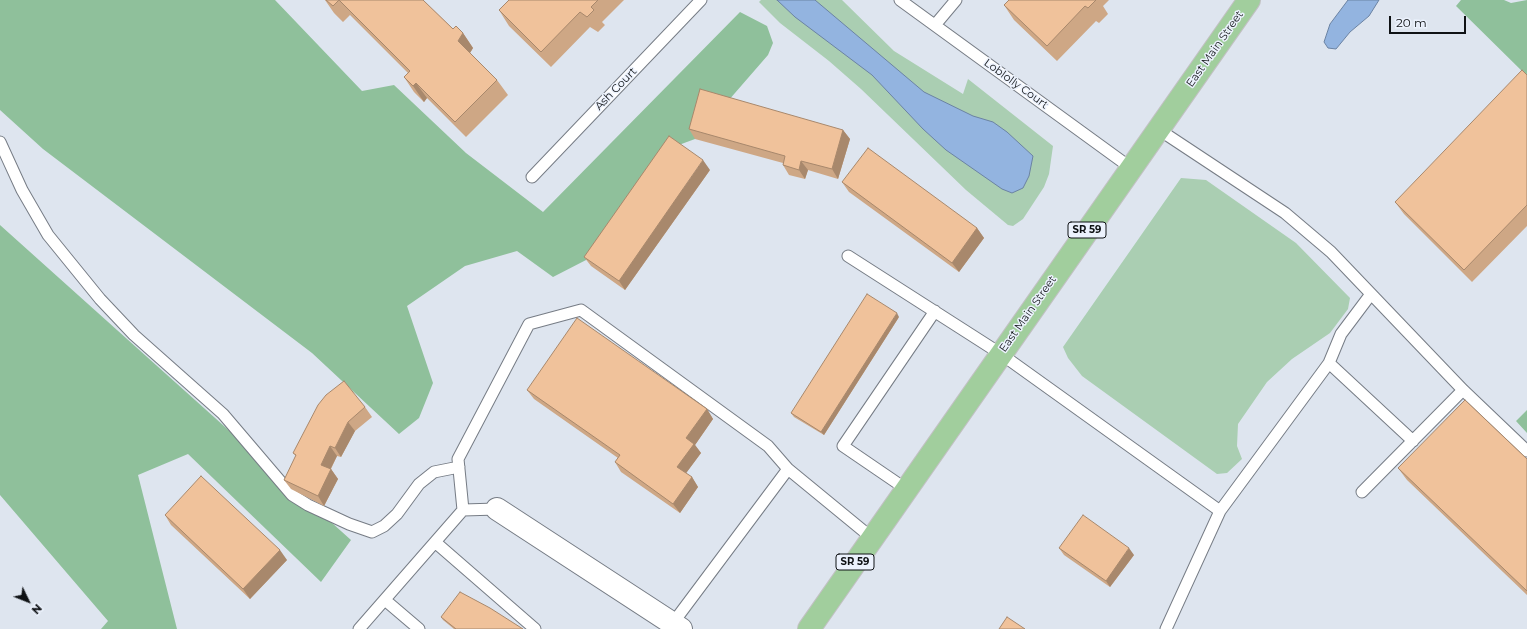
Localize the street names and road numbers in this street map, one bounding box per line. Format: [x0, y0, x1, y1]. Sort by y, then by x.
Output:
street label: East Main Street [1184, 8, 1246, 90]
street label: Loblolly Court [981, 56, 1051, 112]
street label: Ash Court [592, 65, 640, 113]
road number: SR 59 [1068, 222, 1106, 238]
street label: East Main Street [997, 273, 1059, 355]
road number: SR 59 [836, 554, 874, 570]

